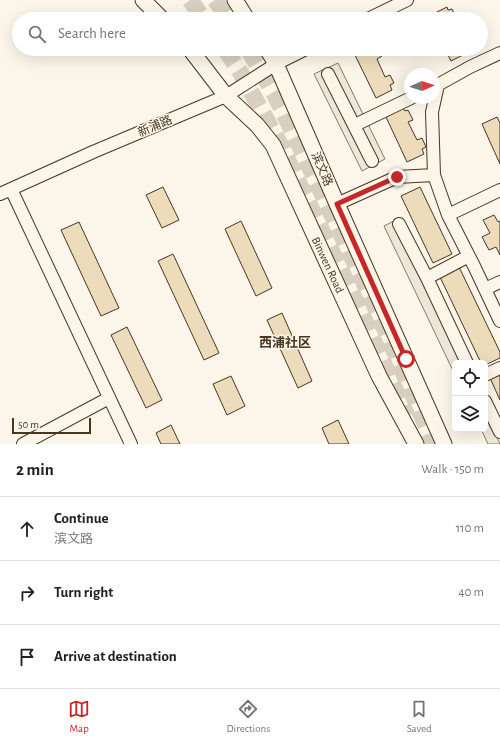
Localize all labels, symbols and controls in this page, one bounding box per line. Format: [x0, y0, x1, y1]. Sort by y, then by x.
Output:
search box [12, 12, 488, 56]
icon: search [26, 23, 48, 45]
text: Search here [58, 26, 126, 41]
north arrow [404, 68, 440, 104]
street label: 新浦路 [136, 113, 174, 139]
street label: 滨文路 [309, 150, 335, 188]
route end [388, 168, 406, 186]
street label: Binwen Road [310, 235, 346, 295]
district label: 西浦社区 [259, 335, 311, 350]
route start [397, 350, 415, 368]
map controls [452, 360, 488, 432]
button: locate [452, 360, 488, 396]
button: layers [452, 396, 488, 432]
scale bar [12, 416, 91, 435]
text: 50 m [18, 419, 39, 430]
text: 2 min [16, 461, 54, 478]
text: Walk · 150 m [421, 463, 484, 476]
text: Continue [54, 511, 109, 526]
icon: ahead [16, 518, 38, 540]
text: 110 m [456, 522, 484, 535]
text: 滨文路 [54, 533, 93, 546]
icon: right [16, 582, 38, 604]
text: Turn right [54, 585, 113, 600]
text: 40 m [458, 586, 484, 599]
icon: arrive [16, 646, 38, 668]
text: Arrive at destination [54, 649, 177, 664]
tab: Map [68, 698, 90, 735]
tab: Directions [226, 698, 270, 735]
tab: Saved [407, 698, 432, 735]

